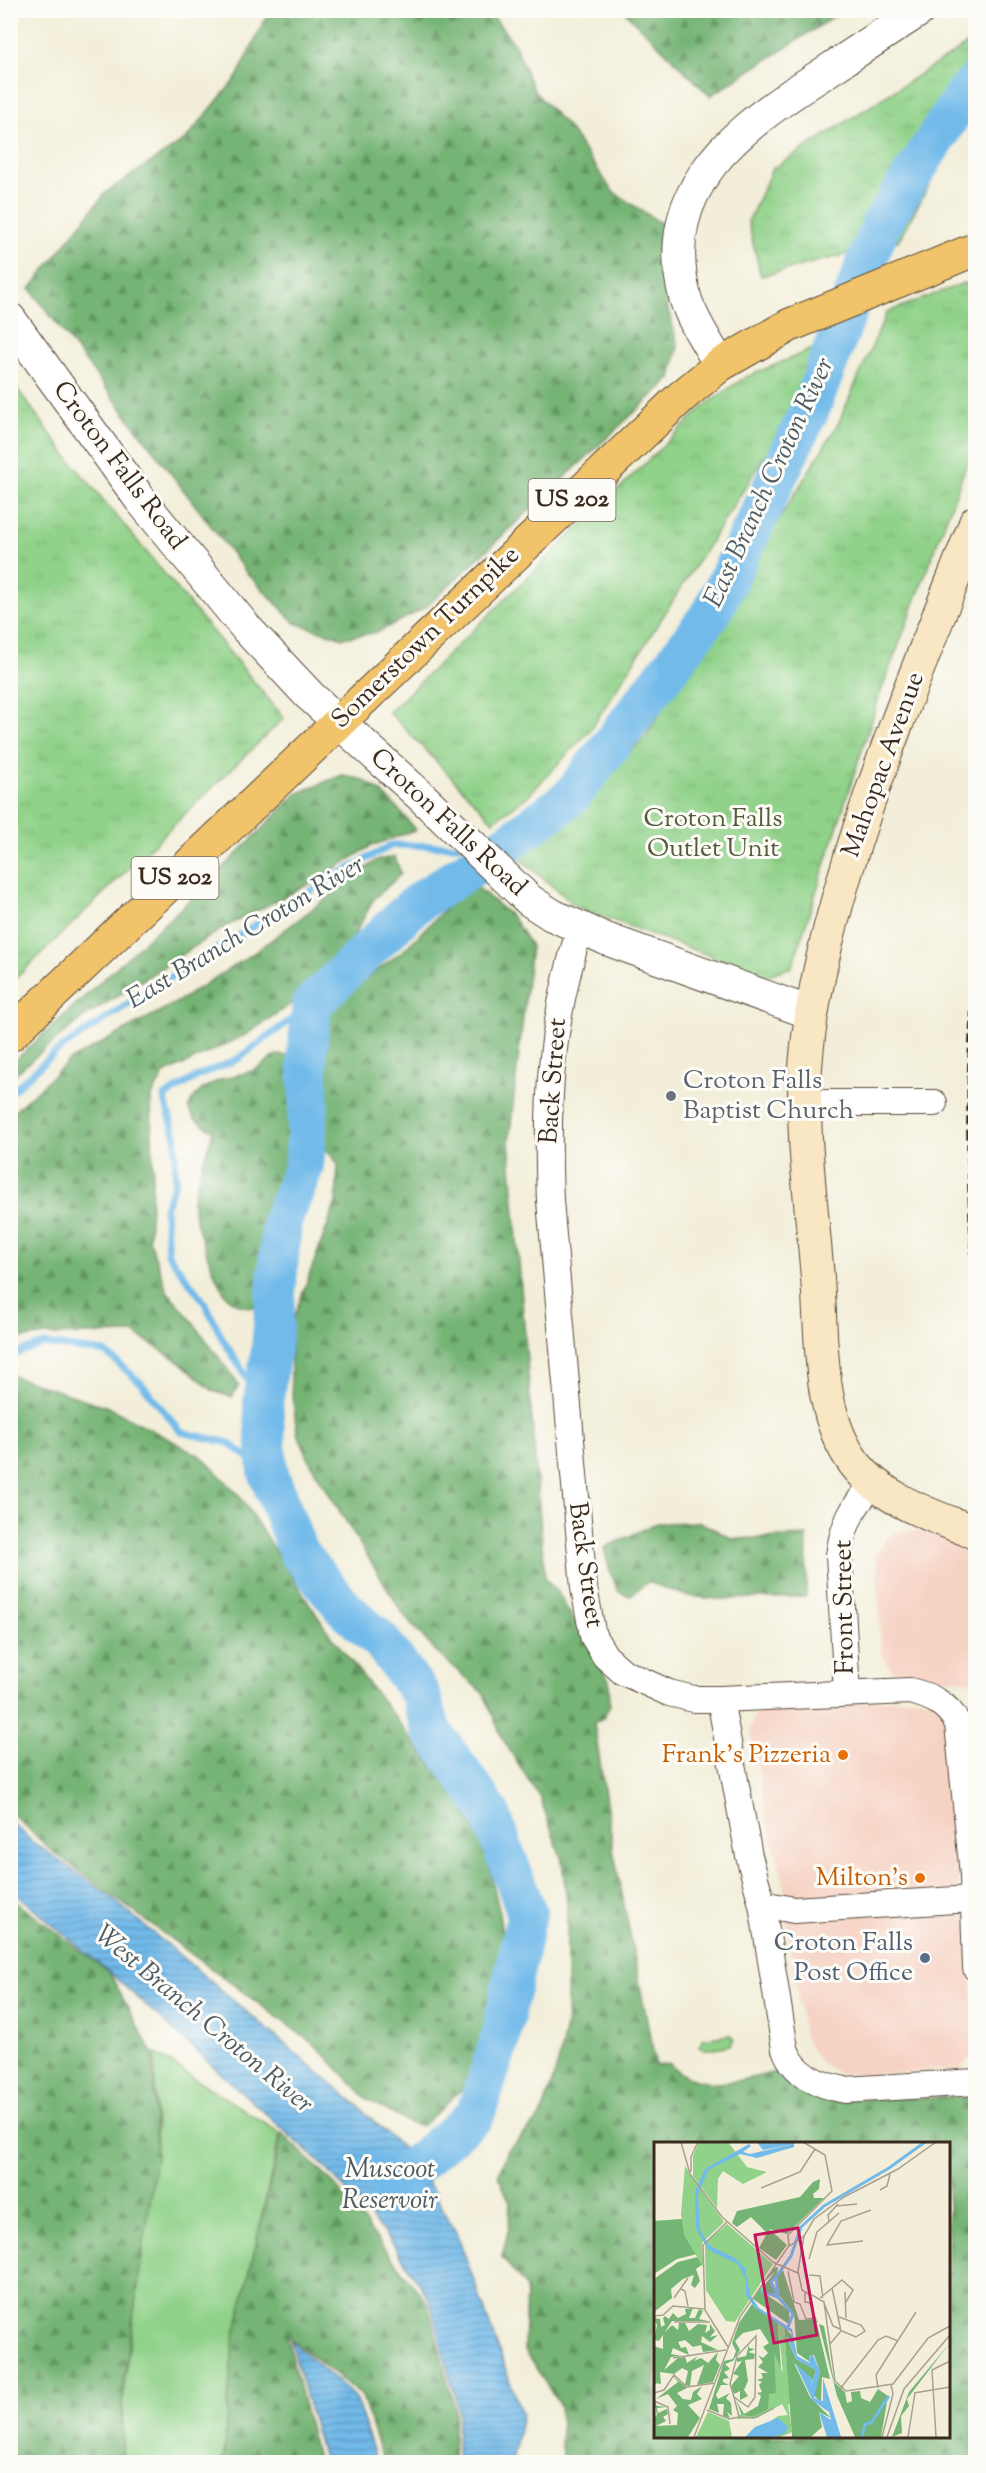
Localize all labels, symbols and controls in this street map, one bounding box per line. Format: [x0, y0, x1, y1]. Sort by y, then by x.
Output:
water label: East Branch Croton River [695, 351, 845, 615]
street label: Croton Falls Road [43, 374, 195, 559]
road number: US 202 [528, 479, 616, 521]
street label: Somerstown Turnpike [324, 538, 528, 738]
street label: Mahopac Avenue [833, 667, 935, 863]
street label: Croton Falls Road [361, 740, 535, 906]
park label: Croton Falls Outlet Unit [643, 801, 783, 868]
water label: East Branch Croton River [119, 846, 373, 1020]
road number: US 202 [132, 857, 219, 899]
street label: Back Street [531, 1017, 577, 1145]
place label: Croton Falls Baptist Church [683, 1063, 854, 1130]
marker: Croton Falls Baptist Church [664, 1089, 678, 1103]
street label: Back Street [558, 1500, 612, 1630]
street label: Front Street [825, 1539, 865, 1675]
place label: Frank's Pizzeria [662, 1737, 831, 1774]
marker: Frank's Pizzeria [836, 1748, 850, 1762]
place label: Milton's [816, 1860, 908, 1897]
marker: Milton's [913, 1871, 927, 1885]
water label: West Branch Croton River [85, 1916, 322, 2124]
place label: Croton Falls Post Office [774, 1925, 913, 1992]
marker: Croton Falls Post Office [918, 1951, 932, 1965]
inset map [654, 2142, 950, 2437]
water label: Muscoot Reservoir [342, 2151, 439, 2221]

